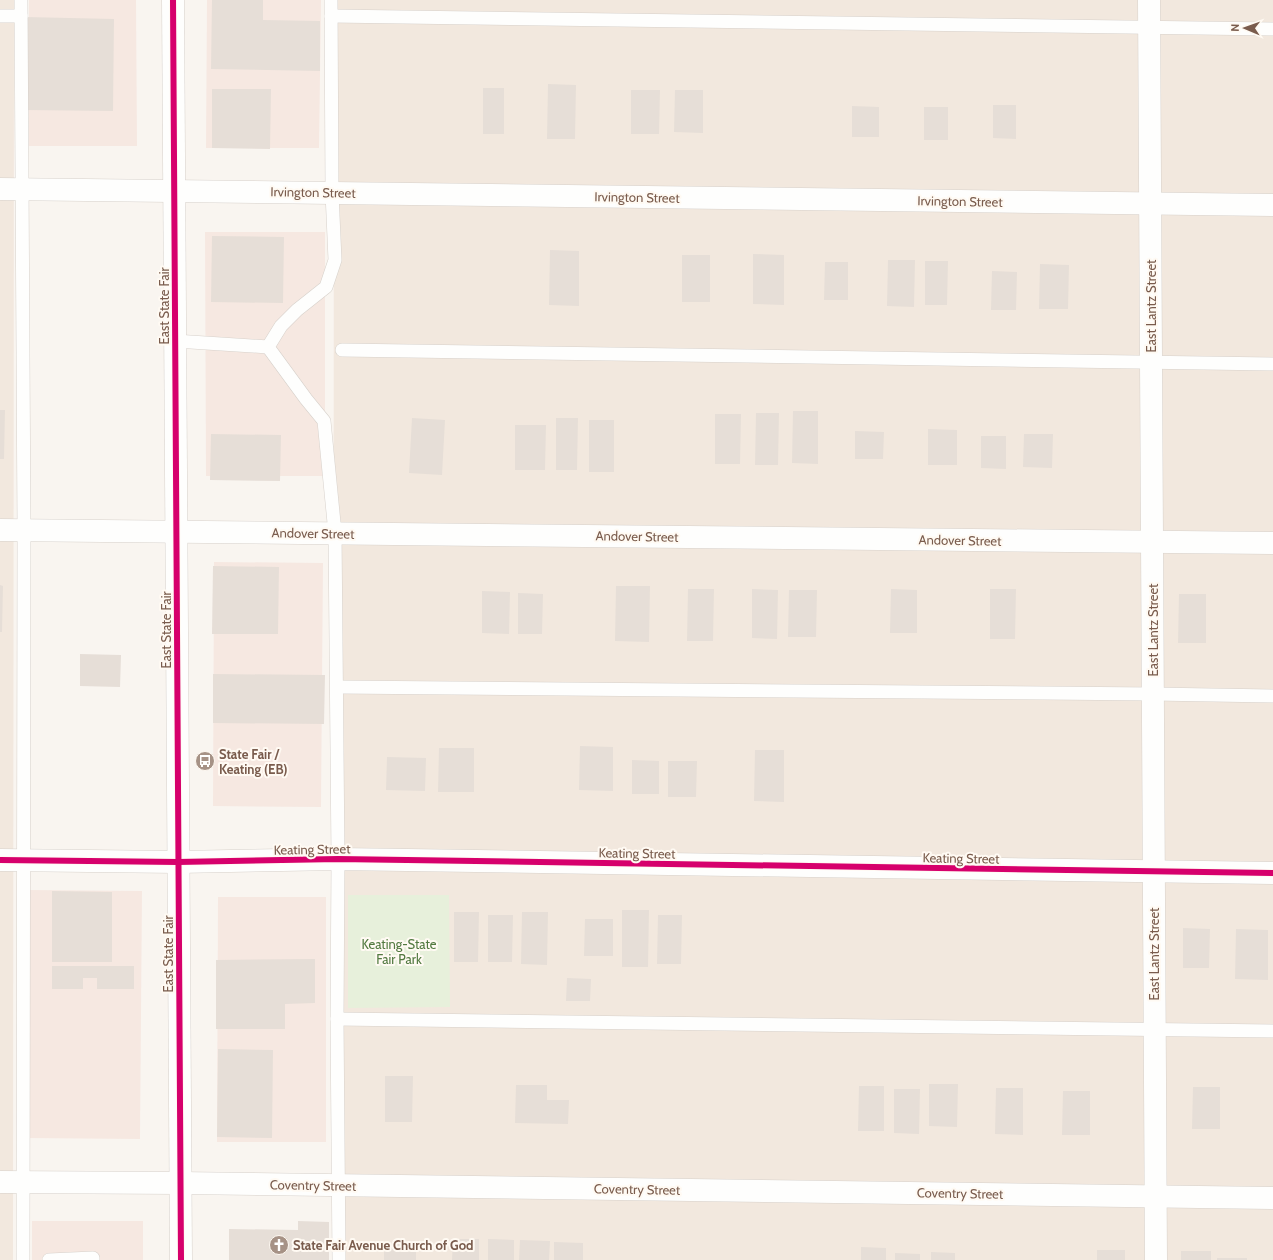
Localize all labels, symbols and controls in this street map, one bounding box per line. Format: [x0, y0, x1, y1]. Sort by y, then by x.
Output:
north arrow [1225, 8, 1265, 48]
text: N [1228, 24, 1242, 32]
street label: Irvington Street [270, 183, 356, 201]
street label: Irvington Street [594, 188, 680, 206]
street label: Irvington Street [917, 192, 1003, 210]
street label: East Lantz Street [1143, 259, 1159, 352]
street label: East State Fair [156, 267, 172, 345]
street label: Andover Street [271, 524, 355, 542]
street label: Andover Street [595, 527, 679, 545]
street label: Andover Street [918, 531, 1002, 549]
street label: East Lantz Street [1145, 583, 1161, 676]
street label: East State Fair [158, 591, 174, 669]
place label: State Fair / Keating (EB) [219, 746, 288, 777]
bus stop icon: State Fair / Keating (EB) [194, 750, 216, 772]
street label: Keating Street [273, 840, 351, 858]
street label: Keating Street [598, 844, 676, 862]
street label: Keating Street [922, 849, 1000, 867]
street label: East Lantz Street [1146, 907, 1162, 1000]
street label: East State Fair [160, 915, 176, 993]
park label: Keating-State Fair Park [362, 936, 437, 967]
street label: Coventry Street [270, 1176, 357, 1194]
street label: Coventry Street [594, 1180, 681, 1198]
street label: Coventry Street [917, 1184, 1004, 1202]
church icon: State Fair Avenue Church of God [268, 1234, 290, 1256]
place label: State Fair Avenue Church of God [293, 1237, 474, 1253]

